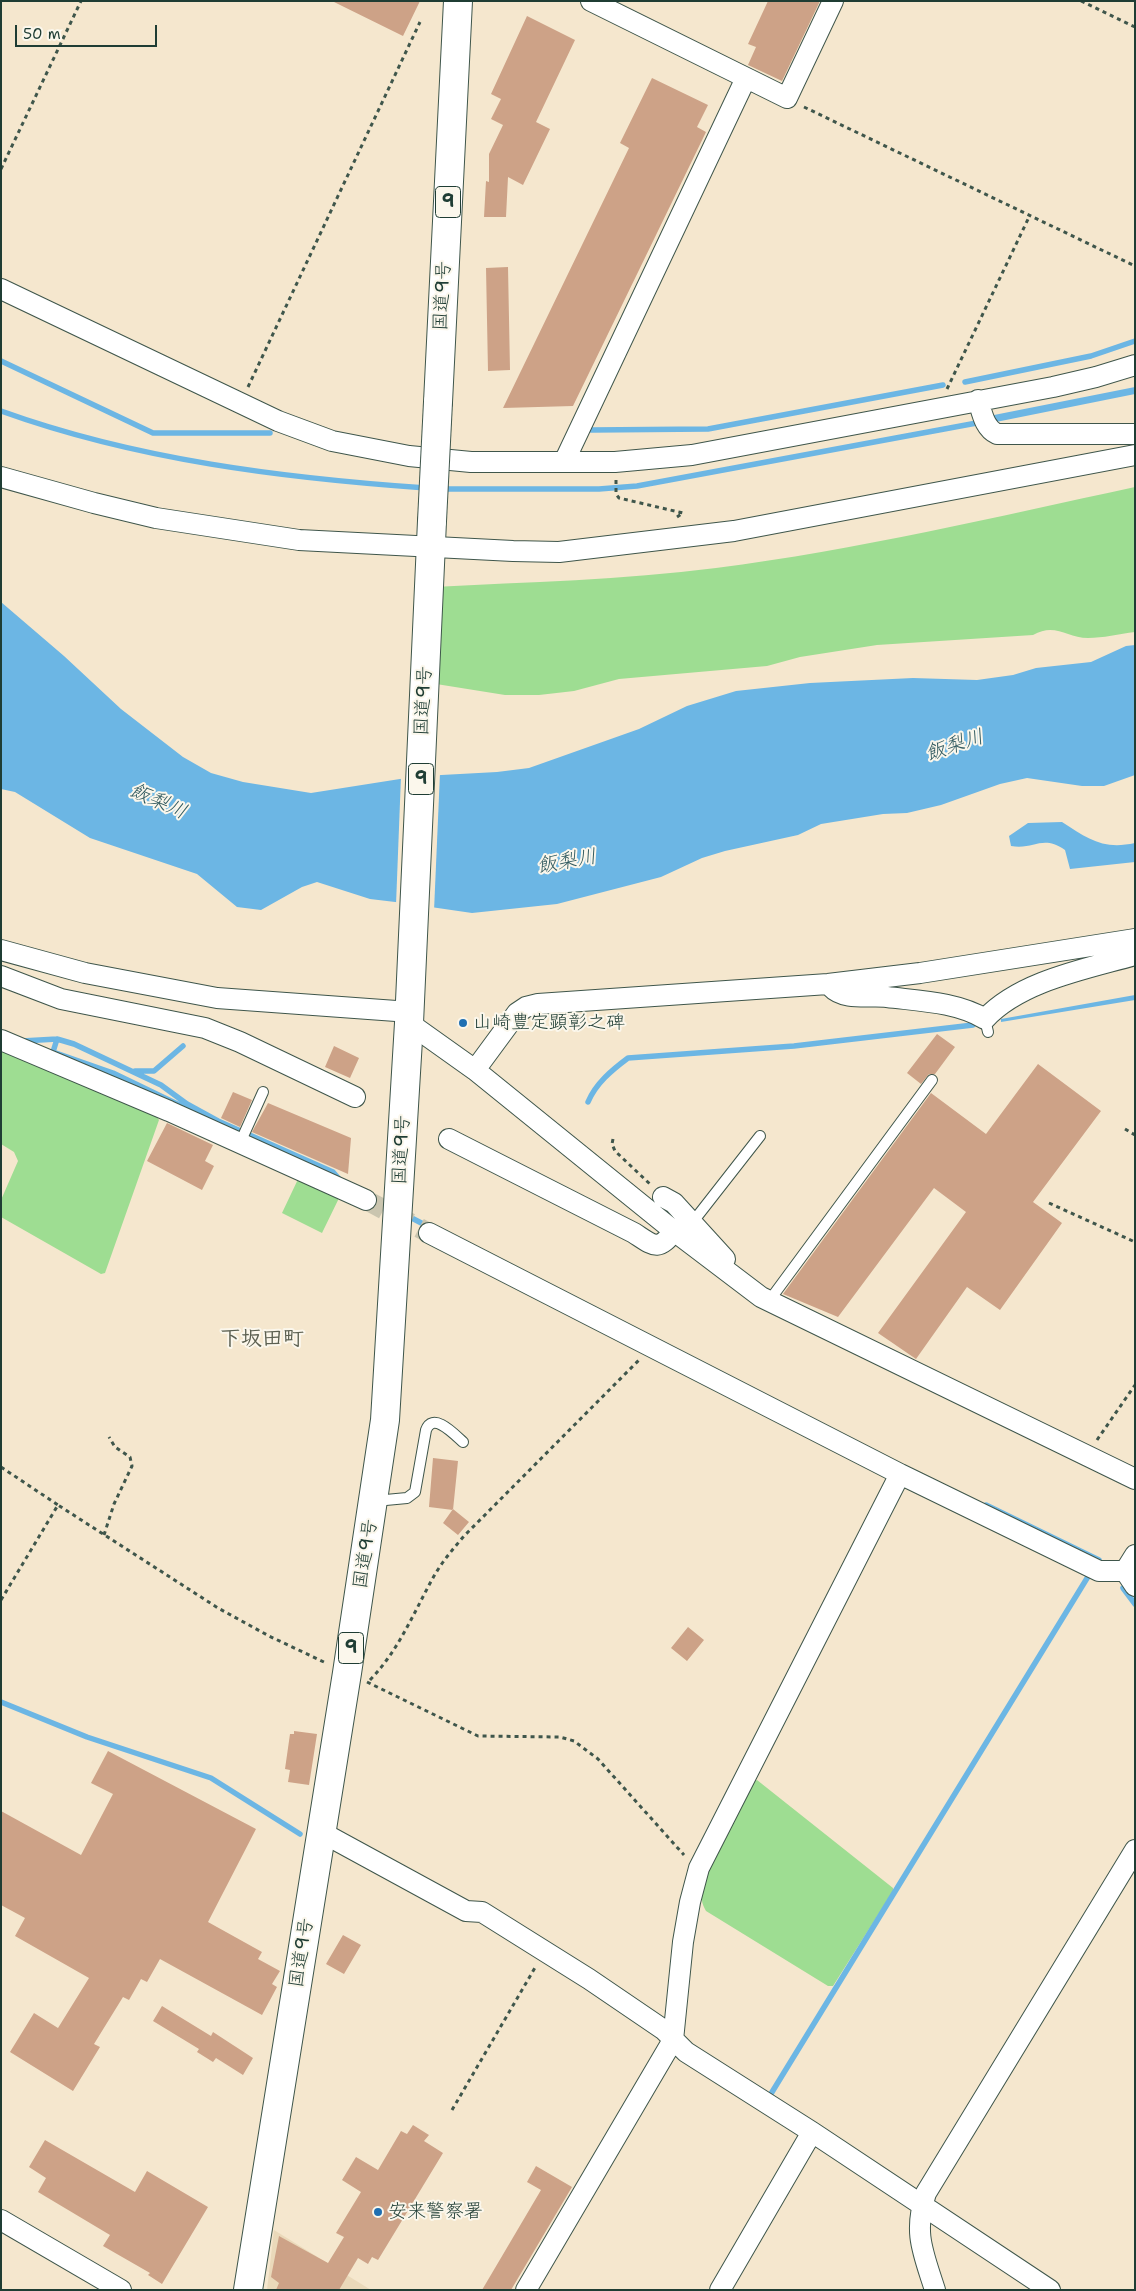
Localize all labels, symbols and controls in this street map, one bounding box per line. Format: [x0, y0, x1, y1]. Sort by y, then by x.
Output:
scale bar [18, 15, 160, 47]
text: 50 m [23, 24, 61, 44]
road number: 9 [436, 186, 460, 218]
street label: 国道9号 [430, 260, 456, 332]
street label: 国道9号 [411, 665, 437, 737]
water label: 飯梨川 [923, 725, 987, 767]
road number: 9 [408, 764, 434, 794]
water label: 飯梨川 [126, 779, 190, 825]
water label: 飯梨川 [535, 845, 599, 879]
place label: 山崎豊定顕彰之碑 [473, 1012, 625, 1034]
marker: 山崎豊定顕彰之碑 [457, 1017, 469, 1029]
street label: 国道9号 [389, 1114, 415, 1186]
district label: 下坂田町 [220, 1327, 304, 1353]
street label: 国道9号 [349, 1517, 383, 1591]
road number: 9 [338, 1632, 364, 1664]
street label: 国道9号 [285, 1916, 319, 1990]
place label: 安来警察署 [388, 2201, 483, 2223]
marker: 安来警察署 [372, 2206, 384, 2218]

